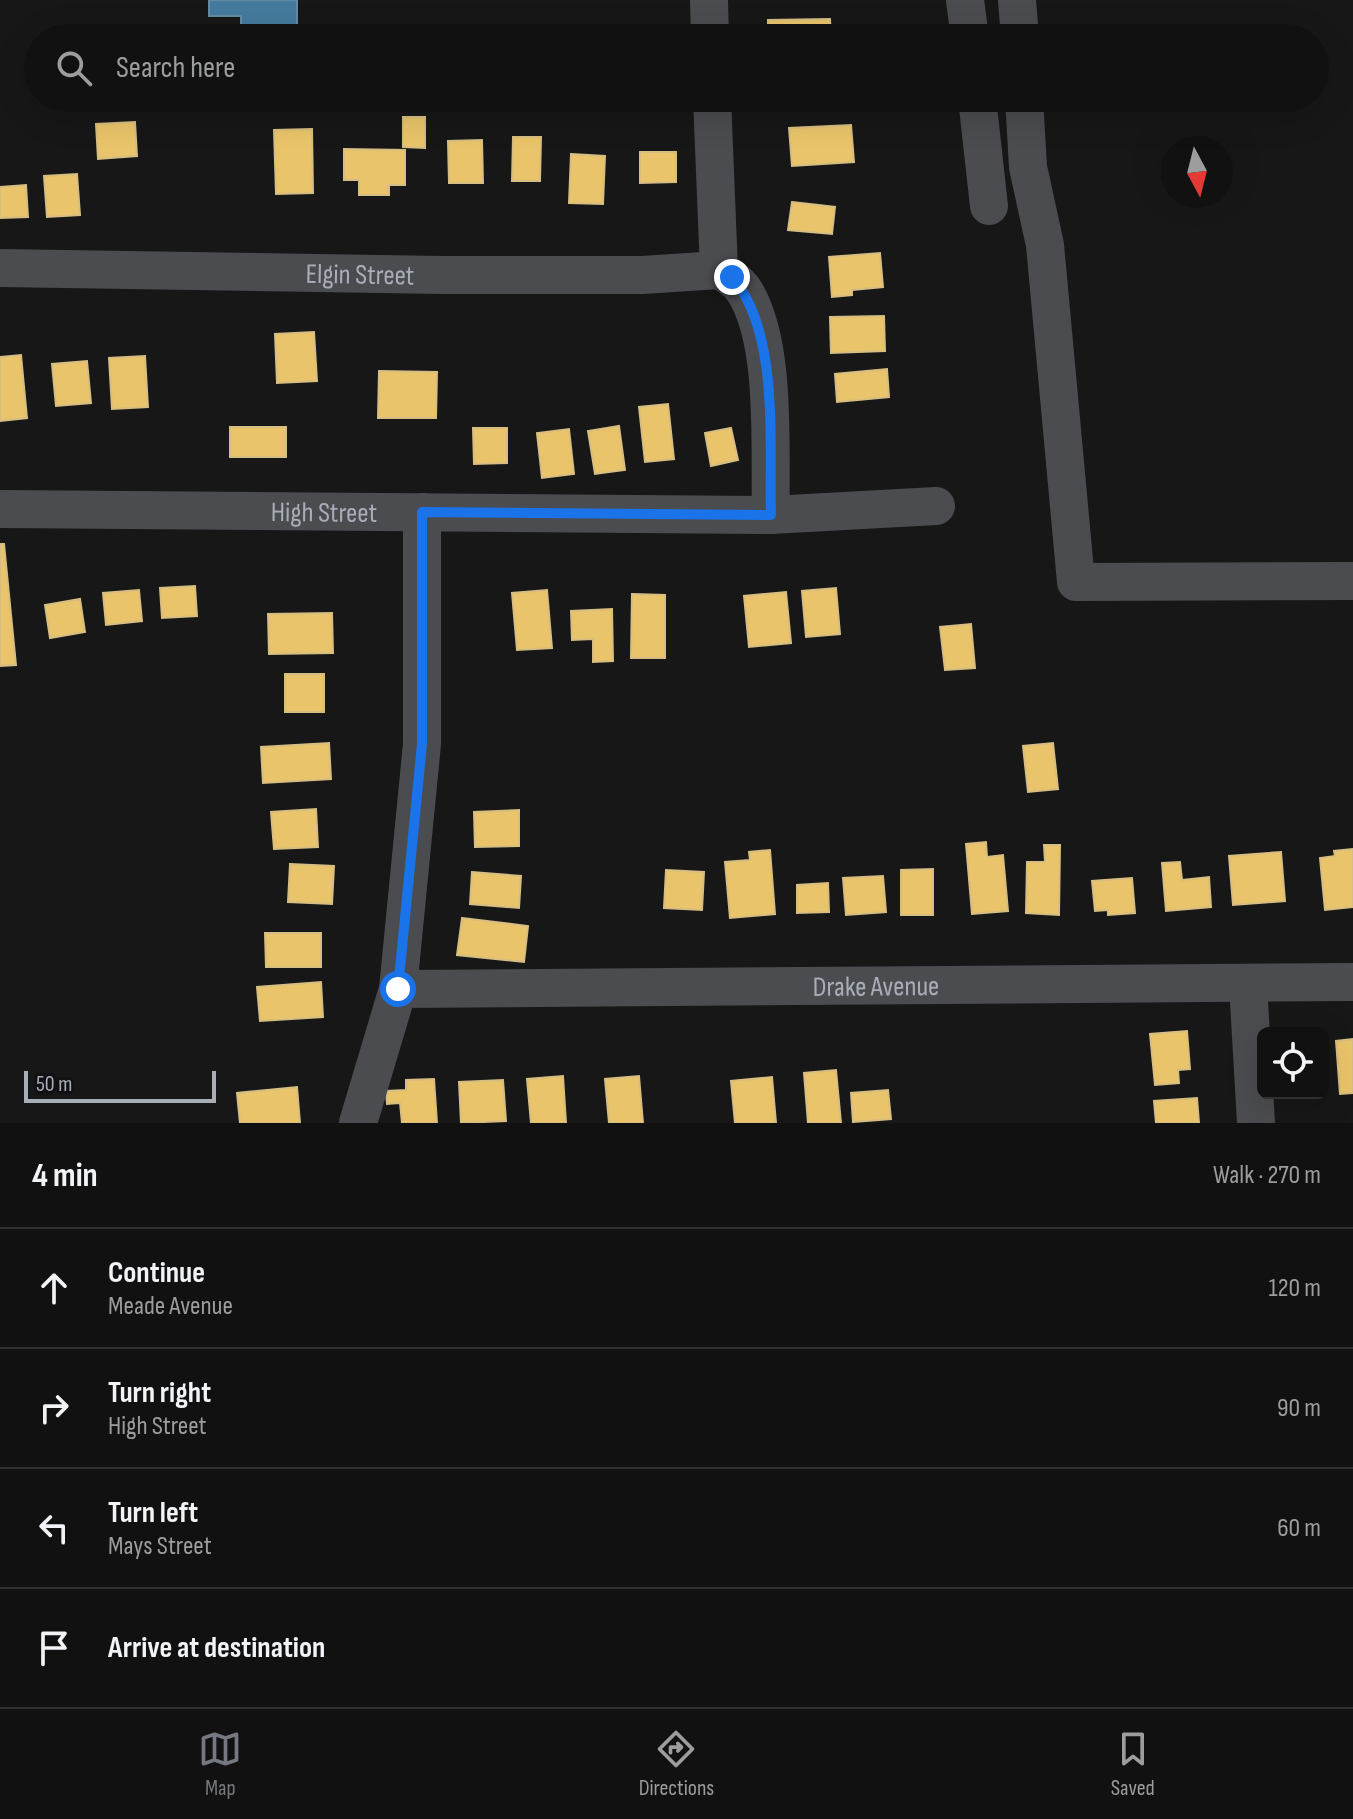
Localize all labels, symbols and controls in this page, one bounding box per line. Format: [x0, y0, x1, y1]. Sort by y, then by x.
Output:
search box [24, 24, 1329, 112]
icon: search [52, 46, 96, 90]
text: Search here [116, 50, 235, 86]
north arrow [1161, 136, 1233, 208]
street label: Elgin Street [305, 258, 415, 293]
route end [714, 259, 750, 295]
street label: High Street [271, 496, 377, 530]
street label: Drake Avenue [813, 970, 939, 1004]
route start [380, 971, 416, 1007]
map controls [1257, 1027, 1329, 1099]
button: locate [1257, 1027, 1329, 1099]
scale bar [24, 1067, 216, 1103]
text: 50 m [36, 1071, 72, 1098]
text: 4 min [32, 1155, 98, 1196]
text: Walk · 270 m [1213, 1160, 1321, 1191]
text: Continue [108, 1255, 205, 1291]
icon: ahead [32, 1266, 76, 1310]
text: 120 m [1268, 1273, 1321, 1304]
text: Meade Avenue [108, 1291, 233, 1322]
text: Turn right [108, 1375, 211, 1411]
icon: right [32, 1386, 76, 1430]
text: 90 m [1277, 1393, 1321, 1424]
text: High Street [108, 1411, 207, 1442]
text: Turn left [108, 1495, 198, 1531]
icon: left [32, 1506, 76, 1550]
text: 60 m [1277, 1513, 1321, 1544]
text: Mays Street [108, 1531, 212, 1562]
icon: arrive [32, 1626, 76, 1670]
text: Arrive at destination [108, 1630, 325, 1666]
tab: Map [198, 1727, 242, 1802]
tab: Directions [639, 1727, 714, 1802]
tab: Saved [1111, 1727, 1155, 1802]

